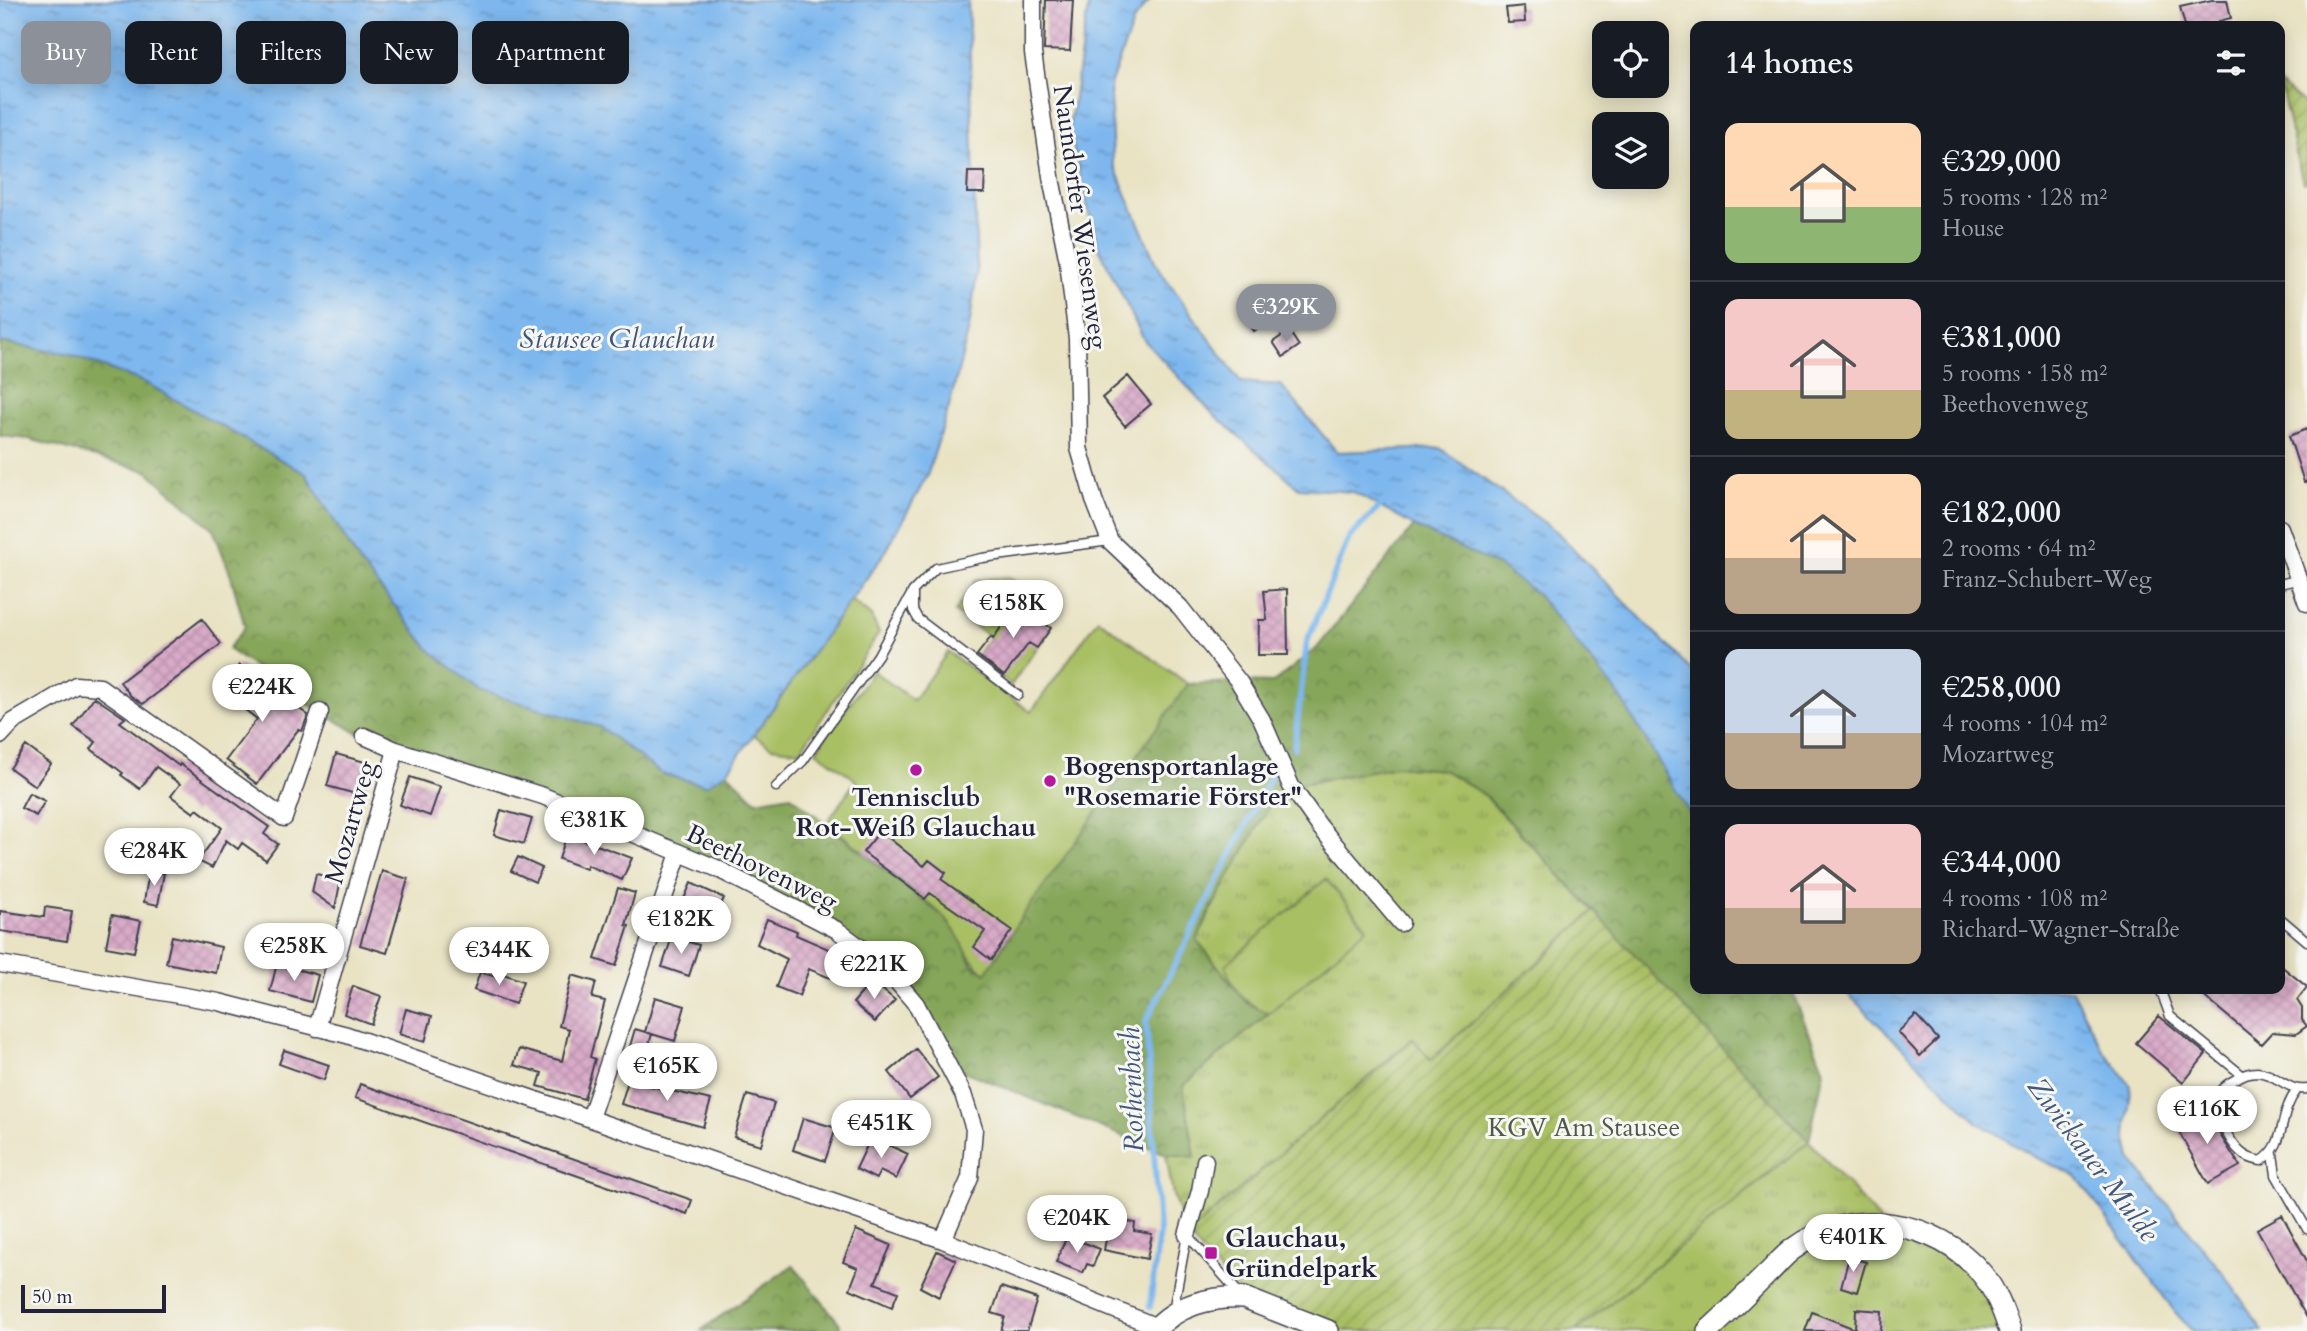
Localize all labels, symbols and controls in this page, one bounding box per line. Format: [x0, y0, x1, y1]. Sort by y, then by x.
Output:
chip: Buy [21, 21, 111, 84]
chip: Rent [125, 21, 222, 84]
chip: Filters [236, 21, 346, 84]
chip: New [360, 21, 458, 84]
chip: Apartment [472, 21, 629, 84]
map controls [1592, 21, 1669, 189]
button: locate [1592, 21, 1669, 98]
text: 14 homes [1725, 43, 1854, 84]
icon: filters [2212, 44, 2250, 82]
street label: Naundorfer Wiesenweg [1045, 83, 1116, 352]
button: layers [1592, 112, 1669, 189]
text: €329,000 [1942, 141, 2061, 182]
icon: home [1781, 151, 1865, 235]
text: 5 rooms · 128 m² [1942, 182, 2107, 213]
text: House [1942, 213, 2004, 244]
pin: €329K [1237, 284, 1335, 344]
text: €329K [1252, 291, 1320, 322]
text: €381,000 [1942, 317, 2061, 358]
water label: Stausee Glauchau [519, 320, 715, 358]
icon: home [1781, 327, 1865, 411]
text: 5 rooms · 158 m² [1942, 358, 2107, 389]
text: Beethovenweg [1942, 389, 2088, 420]
text: €182,000 [1942, 492, 2061, 533]
icon: home [1781, 502, 1865, 586]
text: 2 rooms · 64 m² [1942, 533, 2095, 564]
text: Franz-Schubert-Weg [1942, 564, 2152, 595]
pin: €158K [964, 580, 1062, 640]
text: €158K [979, 587, 1047, 618]
pin: €224K [213, 664, 311, 724]
text: €258,000 [1942, 667, 2061, 708]
text: €224K [228, 671, 296, 702]
icon: home [1781, 677, 1865, 761]
text: 4 rooms · 104 m² [1942, 708, 2107, 739]
text: Mozartweg [1942, 739, 2054, 770]
place label: Bogensportanlage "Rosemarie Förster" [1064, 749, 1302, 814]
street label: Mozartweg [316, 756, 385, 888]
marker: Tennisclub Rot-Weiß Glauchau [908, 762, 924, 778]
marker: Bogensportanlage "Rosemarie Förster" [1042, 773, 1058, 789]
place label: Tennisclub Rot-Weiß Glauchau [796, 780, 1036, 845]
pin: €381K [545, 798, 643, 857]
text: €381K [560, 804, 628, 835]
street label: Beethovenweg [680, 816, 844, 919]
pin: €284K [105, 828, 203, 888]
text: €284K [120, 835, 188, 866]
text: €344,000 [1942, 842, 2061, 883]
icon: home [1781, 852, 1865, 936]
text: 4 rooms · 108 m² [1942, 883, 2107, 914]
pin: €182K [632, 897, 730, 956]
text: €182K [647, 903, 715, 934]
text: Richard-Wagner-Straße [1942, 914, 2180, 945]
pin: €258K [245, 923, 343, 983]
pin: €344K [450, 928, 548, 987]
text: €258K [260, 930, 328, 961]
text: €344K [465, 934, 533, 965]
pin: €221K [825, 942, 923, 1001]
text: €221K [840, 948, 908, 979]
water label: Rothenbach [1111, 1026, 1153, 1153]
pin: €165K [618, 1044, 716, 1103]
text: €165K [633, 1050, 701, 1081]
water label: Zwickauer Mulde [2019, 1069, 2168, 1250]
pin: €116K [2158, 1086, 2256, 1146]
text: €116K [2173, 1093, 2241, 1124]
pin: €451K [832, 1100, 930, 1160]
text: €451K [847, 1107, 915, 1138]
park label: KGV Am Stausee [1488, 1110, 1680, 1145]
pin: €204K [1028, 1196, 1126, 1255]
text: €204K [1043, 1202, 1111, 1233]
pin: €401K [1804, 1214, 1902, 1274]
place label: Glauchau, Gründelpark [1225, 1221, 1378, 1286]
text: €401K [1819, 1221, 1887, 1252]
marker: Glauchau, Gründelpark [1203, 1245, 1219, 1261]
scale bar [21, 1282, 166, 1314]
text: 50 m [32, 1284, 73, 1310]

